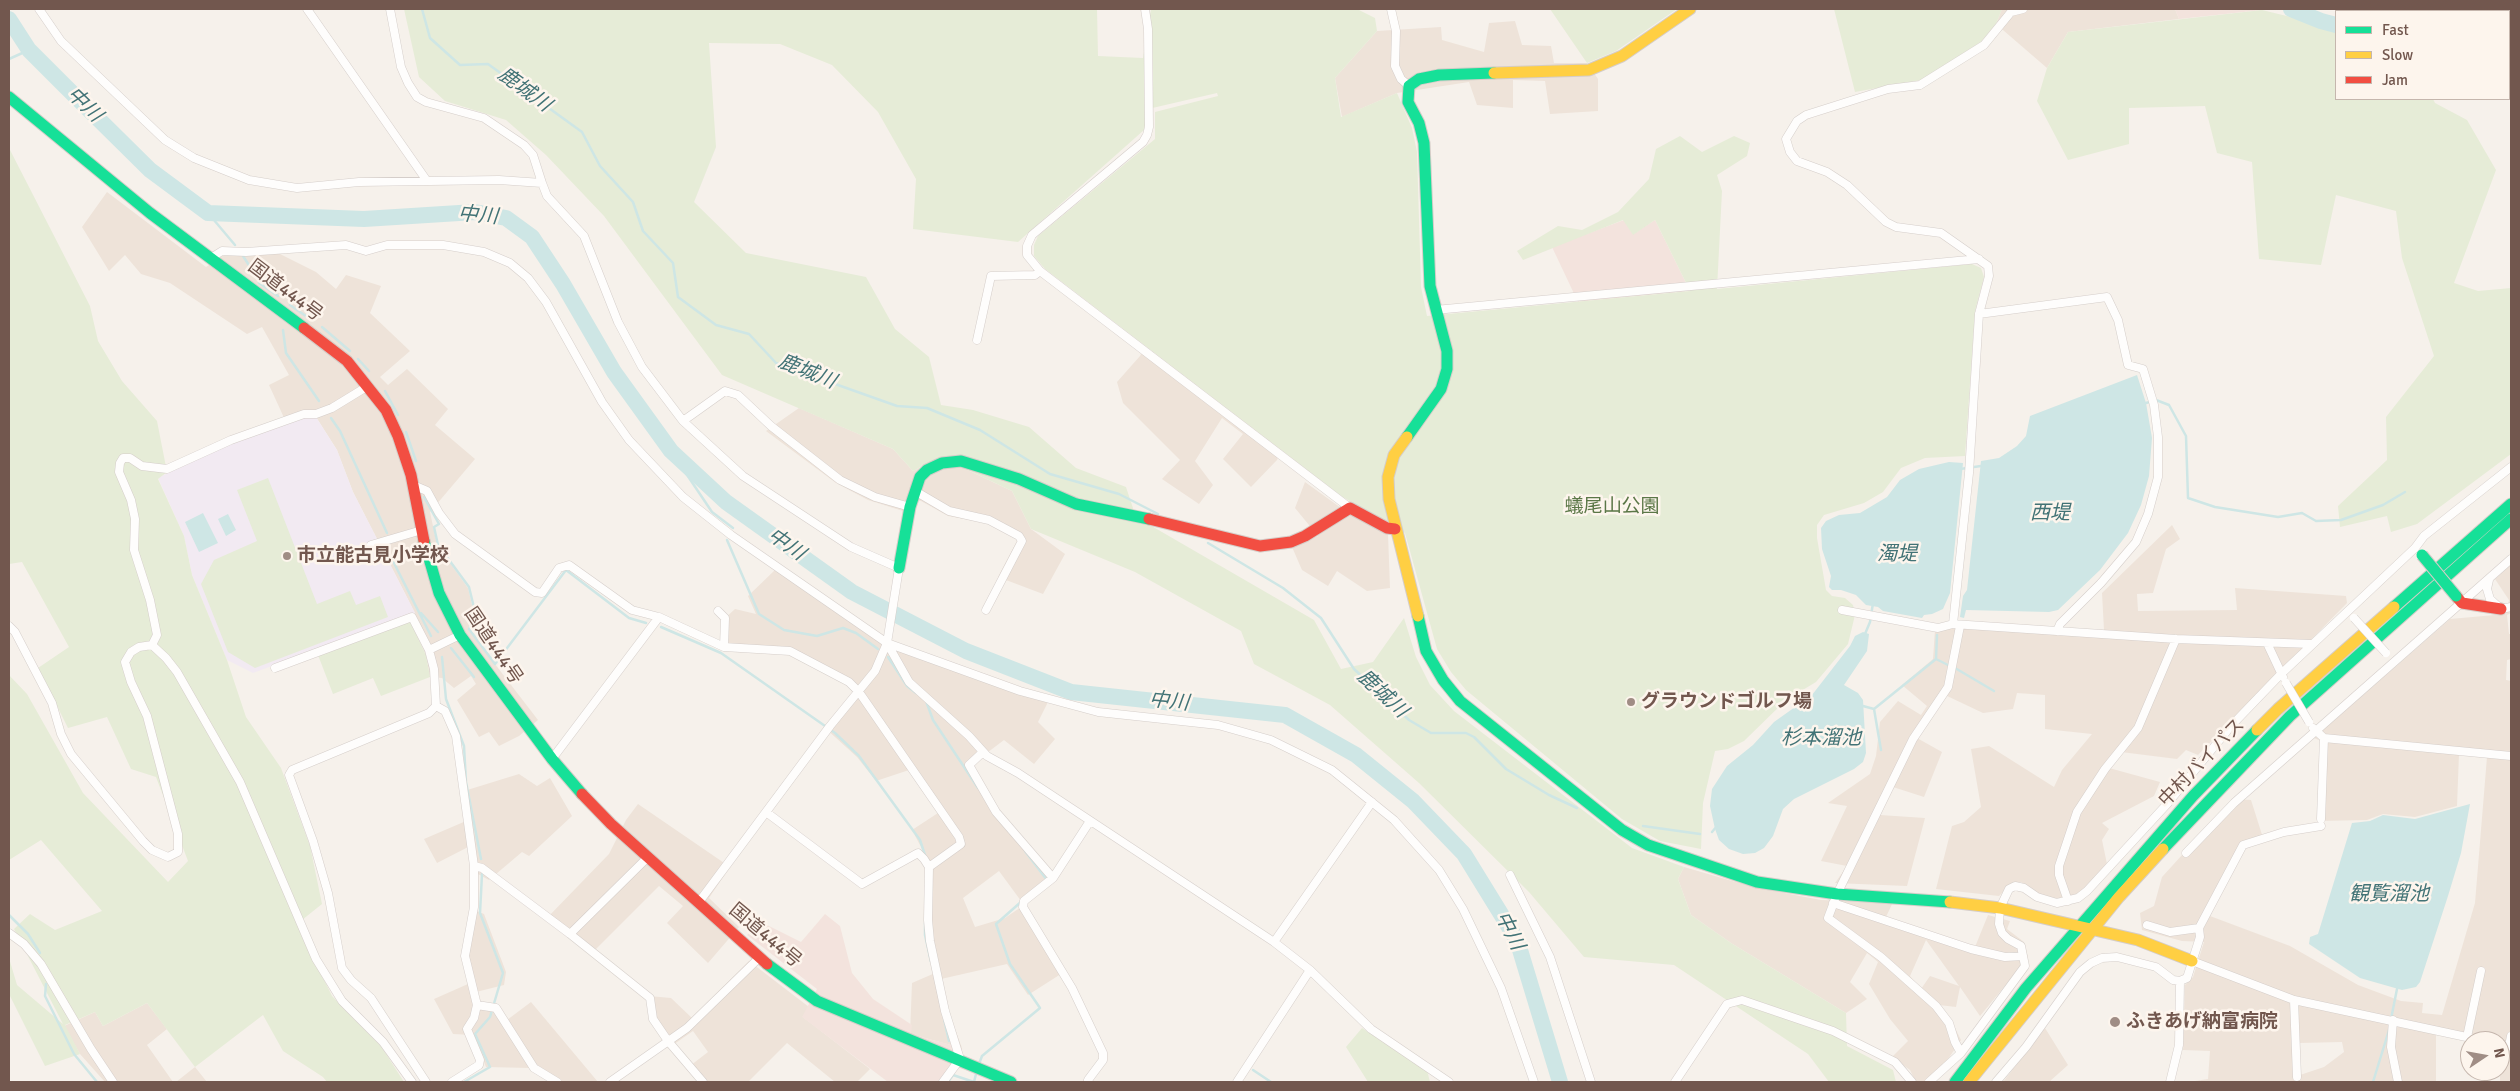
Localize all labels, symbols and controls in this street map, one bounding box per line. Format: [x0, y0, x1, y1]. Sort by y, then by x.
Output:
legend [2335, 10, 2510, 100]
text: Fast [2382, 21, 2409, 39]
text: Slow [2382, 46, 2413, 64]
water label: 鹿城川 [493, 63, 555, 117]
text: Jam [2382, 71, 2408, 89]
water label: 中川 [61, 82, 107, 128]
water label: 中川 [457, 202, 499, 230]
street label: 国道444号 [243, 255, 327, 327]
water label: 鹿城川 [775, 350, 839, 394]
park label: 蟻尾山公園 [1565, 496, 1659, 518]
water label: 西堤 [2030, 502, 2070, 526]
water label: 中川 [763, 524, 809, 566]
water label: 濁堤 [1877, 543, 1917, 567]
place label: 市立能古見小学校 [297, 545, 449, 567]
marker: 市立能古見小学校 [281, 550, 293, 562]
street label: 国道444号 [459, 603, 527, 689]
water label: 鹿城川 [1352, 665, 1412, 723]
water label: 中川 [1148, 688, 1190, 716]
place label: グラウンドゴルフ場 [1641, 691, 1812, 713]
marker: グラウンドゴルフ場 [1625, 696, 1637, 708]
street label: 中村バイパス [2154, 714, 2250, 812]
water label: 杉本溜池 [1781, 727, 1861, 751]
water label: 観覧溜池 [2349, 883, 2429, 907]
street label: 国道444号 [724, 899, 806, 973]
water label: 中川 [1489, 908, 1529, 954]
place label: ふきあげ納富病院 [2126, 1011, 2278, 1033]
marker: ふきあげ納富病院 [2108, 1015, 2122, 1029]
north arrow [2460, 1031, 2510, 1081]
text: N [2490, 1046, 2509, 1060]

